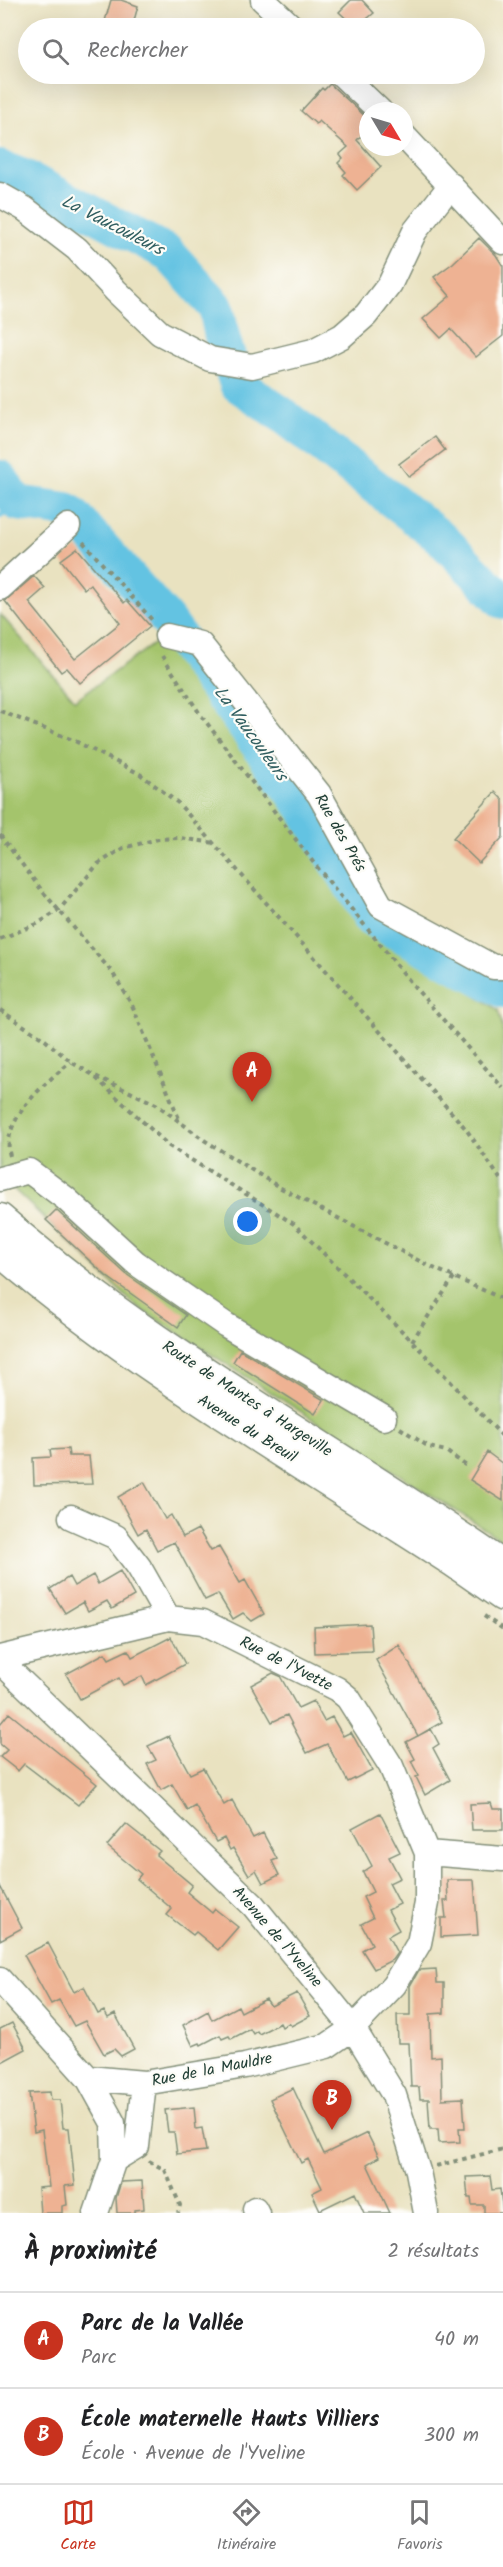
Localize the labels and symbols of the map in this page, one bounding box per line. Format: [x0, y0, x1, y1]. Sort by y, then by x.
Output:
north arrow [359, 102, 413, 156]
water label: La Vaucouleurs [56, 188, 170, 265]
water label: La Vaucouleurs [205, 680, 296, 790]
street label: Rue des Prés [307, 789, 373, 877]
pin: A [232, 1052, 272, 1102]
your location [233, 1207, 262, 1236]
street label: Route de Mantes à Hargeville [157, 1334, 337, 1464]
street label: Avenue du Breuil [192, 1388, 302, 1470]
street label: Rue de l'Yvette [235, 1630, 337, 1698]
street label: Avenue de l'Yveline [226, 1881, 328, 1993]
street label: Rue de la Mauldre [150, 2046, 274, 2094]
pin: B [312, 2080, 352, 2130]

